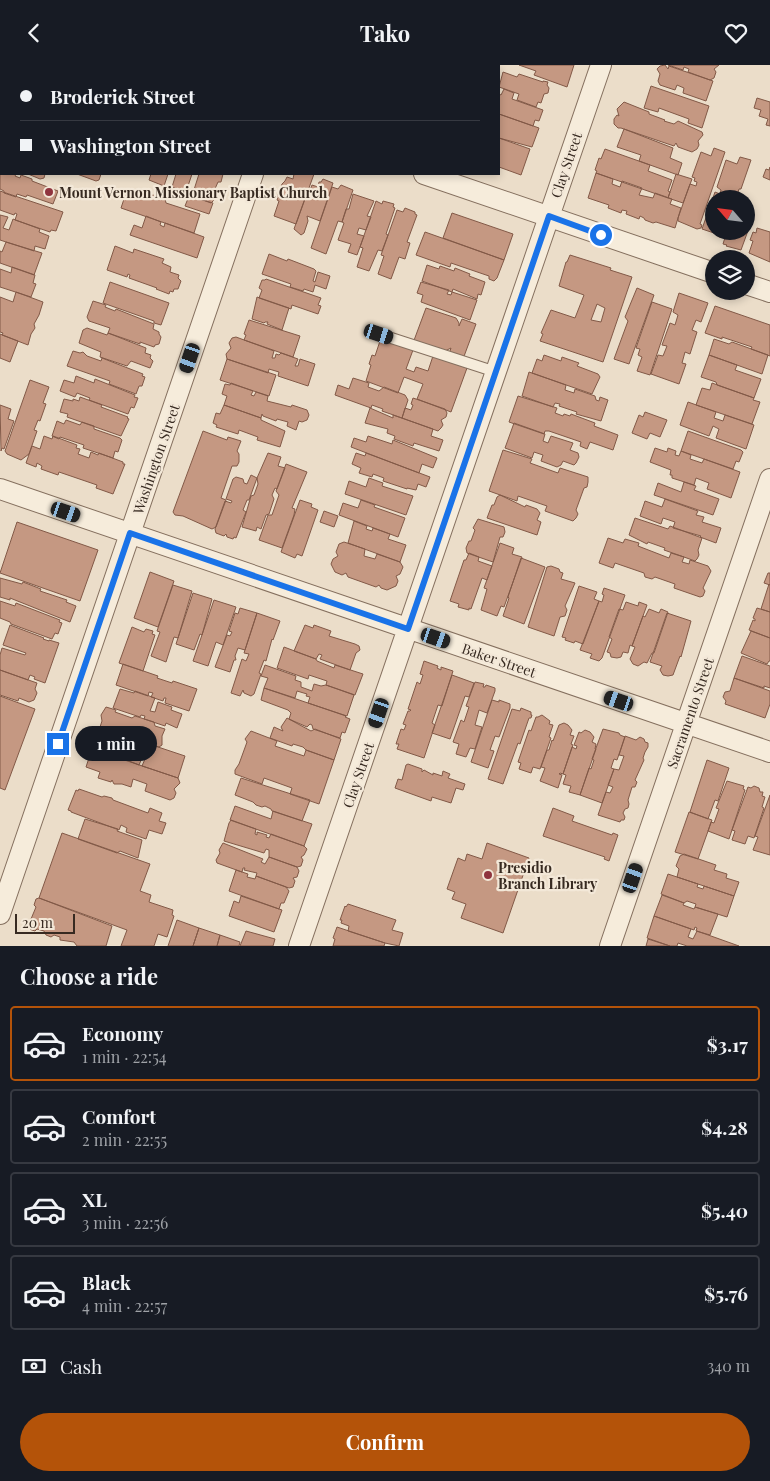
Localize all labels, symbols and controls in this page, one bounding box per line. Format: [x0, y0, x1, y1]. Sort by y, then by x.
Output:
text: Tako [360, 18, 410, 48]
icon: back [20, 19, 48, 47]
icon: heart [722, 19, 750, 47]
text: Broderick Street [50, 83, 195, 109]
street label: Clay Street [546, 129, 586, 200]
text: Washington Street [50, 132, 211, 158]
place label: Mount Vernon Missionary Baptist Church [59, 183, 328, 202]
marker: Mount Vernon Missionary Baptist Church [43, 186, 55, 198]
north arrow [705, 190, 755, 240]
map controls [705, 190, 755, 300]
route start [590, 224, 612, 246]
button: layers [705, 250, 755, 300]
car [362, 322, 395, 346]
car [178, 341, 201, 375]
street label: Washington Street [128, 400, 184, 518]
car [49, 500, 82, 524]
car [419, 626, 452, 650]
street label: Baker Street [459, 638, 540, 682]
street label: Sacramento Street [662, 654, 718, 771]
car [602, 689, 635, 713]
car [367, 696, 390, 730]
callout: 1 min [76, 727, 158, 761]
route end [47, 733, 69, 755]
text: 1 min [96, 733, 136, 754]
street label: Clay Street [338, 739, 378, 810]
place label: Presidio Branch Library [498, 858, 598, 893]
car [621, 861, 644, 895]
marker: Presidio Branch Library [482, 869, 494, 881]
scale bar [15, 911, 75, 934]
text: 20 m [22, 913, 53, 932]
text: Choose a ride [20, 961, 158, 991]
text: Economy [82, 1020, 163, 1046]
icon: car [22, 1021, 67, 1066]
text: $3.17 [707, 1031, 748, 1057]
text: 1 min · 22:54 [82, 1046, 167, 1067]
text: Comfort [82, 1103, 156, 1129]
icon: car [22, 1104, 67, 1149]
text: $4.28 [701, 1114, 748, 1140]
text: 2 min · 22:55 [82, 1129, 167, 1150]
text: XL [82, 1186, 107, 1212]
icon: car [22, 1187, 67, 1232]
text: $5.40 [701, 1197, 748, 1223]
text: 3 min · 22:56 [82, 1212, 168, 1233]
text: Black [82, 1269, 131, 1295]
icon: car [22, 1270, 67, 1315]
text: $5.76 [704, 1280, 748, 1306]
text: 4 min · 22:57 [82, 1295, 167, 1316]
icon: cash [20, 1352, 48, 1380]
text: Cash [60, 1353, 102, 1379]
text: 340 m [707, 1355, 750, 1376]
button: Confirm [20, 1413, 750, 1471]

